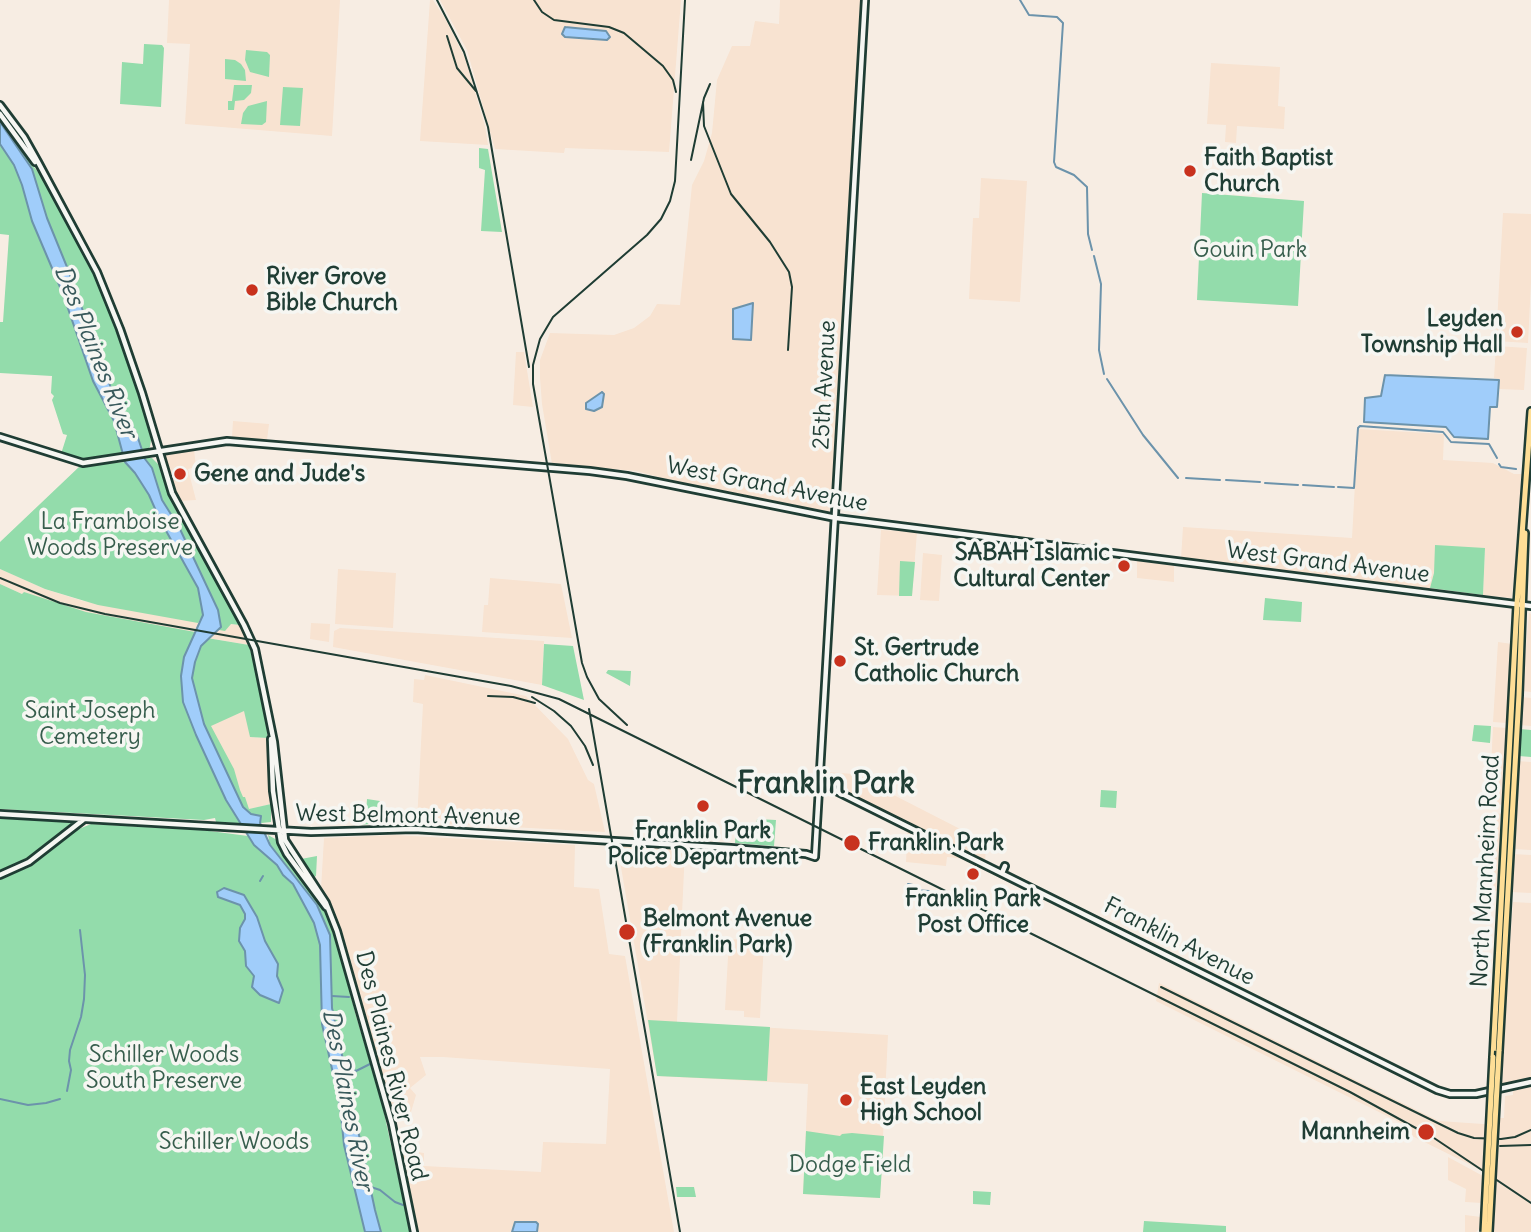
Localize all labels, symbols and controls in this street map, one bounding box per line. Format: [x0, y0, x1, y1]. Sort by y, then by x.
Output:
place label: Faith Baptist Church [1204, 144, 1333, 198]
marker: Faith Baptist Church [1182, 163, 1198, 179]
park label: Gouin Park [1193, 236, 1307, 264]
water label: Des Plaines River [47, 261, 143, 443]
place label: River Grove Bible Church [266, 263, 398, 317]
marker: River Grove Bible Church [244, 282, 260, 298]
place label: Leyden Township Hall [1361, 305, 1503, 359]
street label: 25th Avenue [808, 320, 842, 450]
marker: Leyden Township Hall [1509, 324, 1525, 340]
street label: West Grand Avenue [664, 452, 870, 518]
place label: Gene and Jude's [194, 460, 365, 488]
marker: Gene and Jude's [172, 466, 188, 482]
park label: La Framboise Woods Preserve [27, 508, 193, 562]
street label: West Grand Avenue [1225, 537, 1431, 589]
place label: SABAH Islamic Cultural Center [953, 539, 1110, 593]
marker: SABAH Islamic Cultural Center [1116, 558, 1132, 574]
place label: St. Gertrude Catholic Church [854, 634, 1019, 688]
marker: St. Gertrude Catholic Church [832, 653, 848, 669]
park label: Saint Joseph Cemetery [24, 697, 156, 751]
street label: North Mannheim Road [1466, 754, 1506, 988]
district label: Franklin Park [737, 766, 915, 802]
marker: Franklin Park Police Department [695, 798, 711, 814]
street label: West Belmont Avenue [295, 800, 521, 832]
place label: Franklin Park Police Department [607, 817, 799, 871]
place label: Franklin Park [868, 829, 1004, 857]
marker: Franklin Park [842, 833, 862, 853]
marker: Franklin Park Post Office [965, 866, 981, 882]
place label: Franklin Park Post Office [905, 885, 1041, 939]
street label: Franklin Avenue [1099, 892, 1259, 992]
place label: Belmont Avenue (Franklin Park) [643, 905, 812, 959]
marker: Belmont Avenue (Franklin Park) [617, 922, 637, 942]
street label: Des Plaines River Road [349, 948, 433, 1184]
water label: Des Plaines River [315, 1007, 379, 1193]
park label: Schiller Woods South Preserve [86, 1041, 242, 1095]
place label: East Leyden High School [860, 1073, 986, 1127]
marker: East Leyden High School [838, 1092, 854, 1108]
place label: Mannheim [1301, 1118, 1410, 1146]
marker: Mannheim [1416, 1122, 1436, 1142]
park label: Schiller Woods [159, 1128, 309, 1156]
park label: Dodge Field [789, 1151, 911, 1179]

